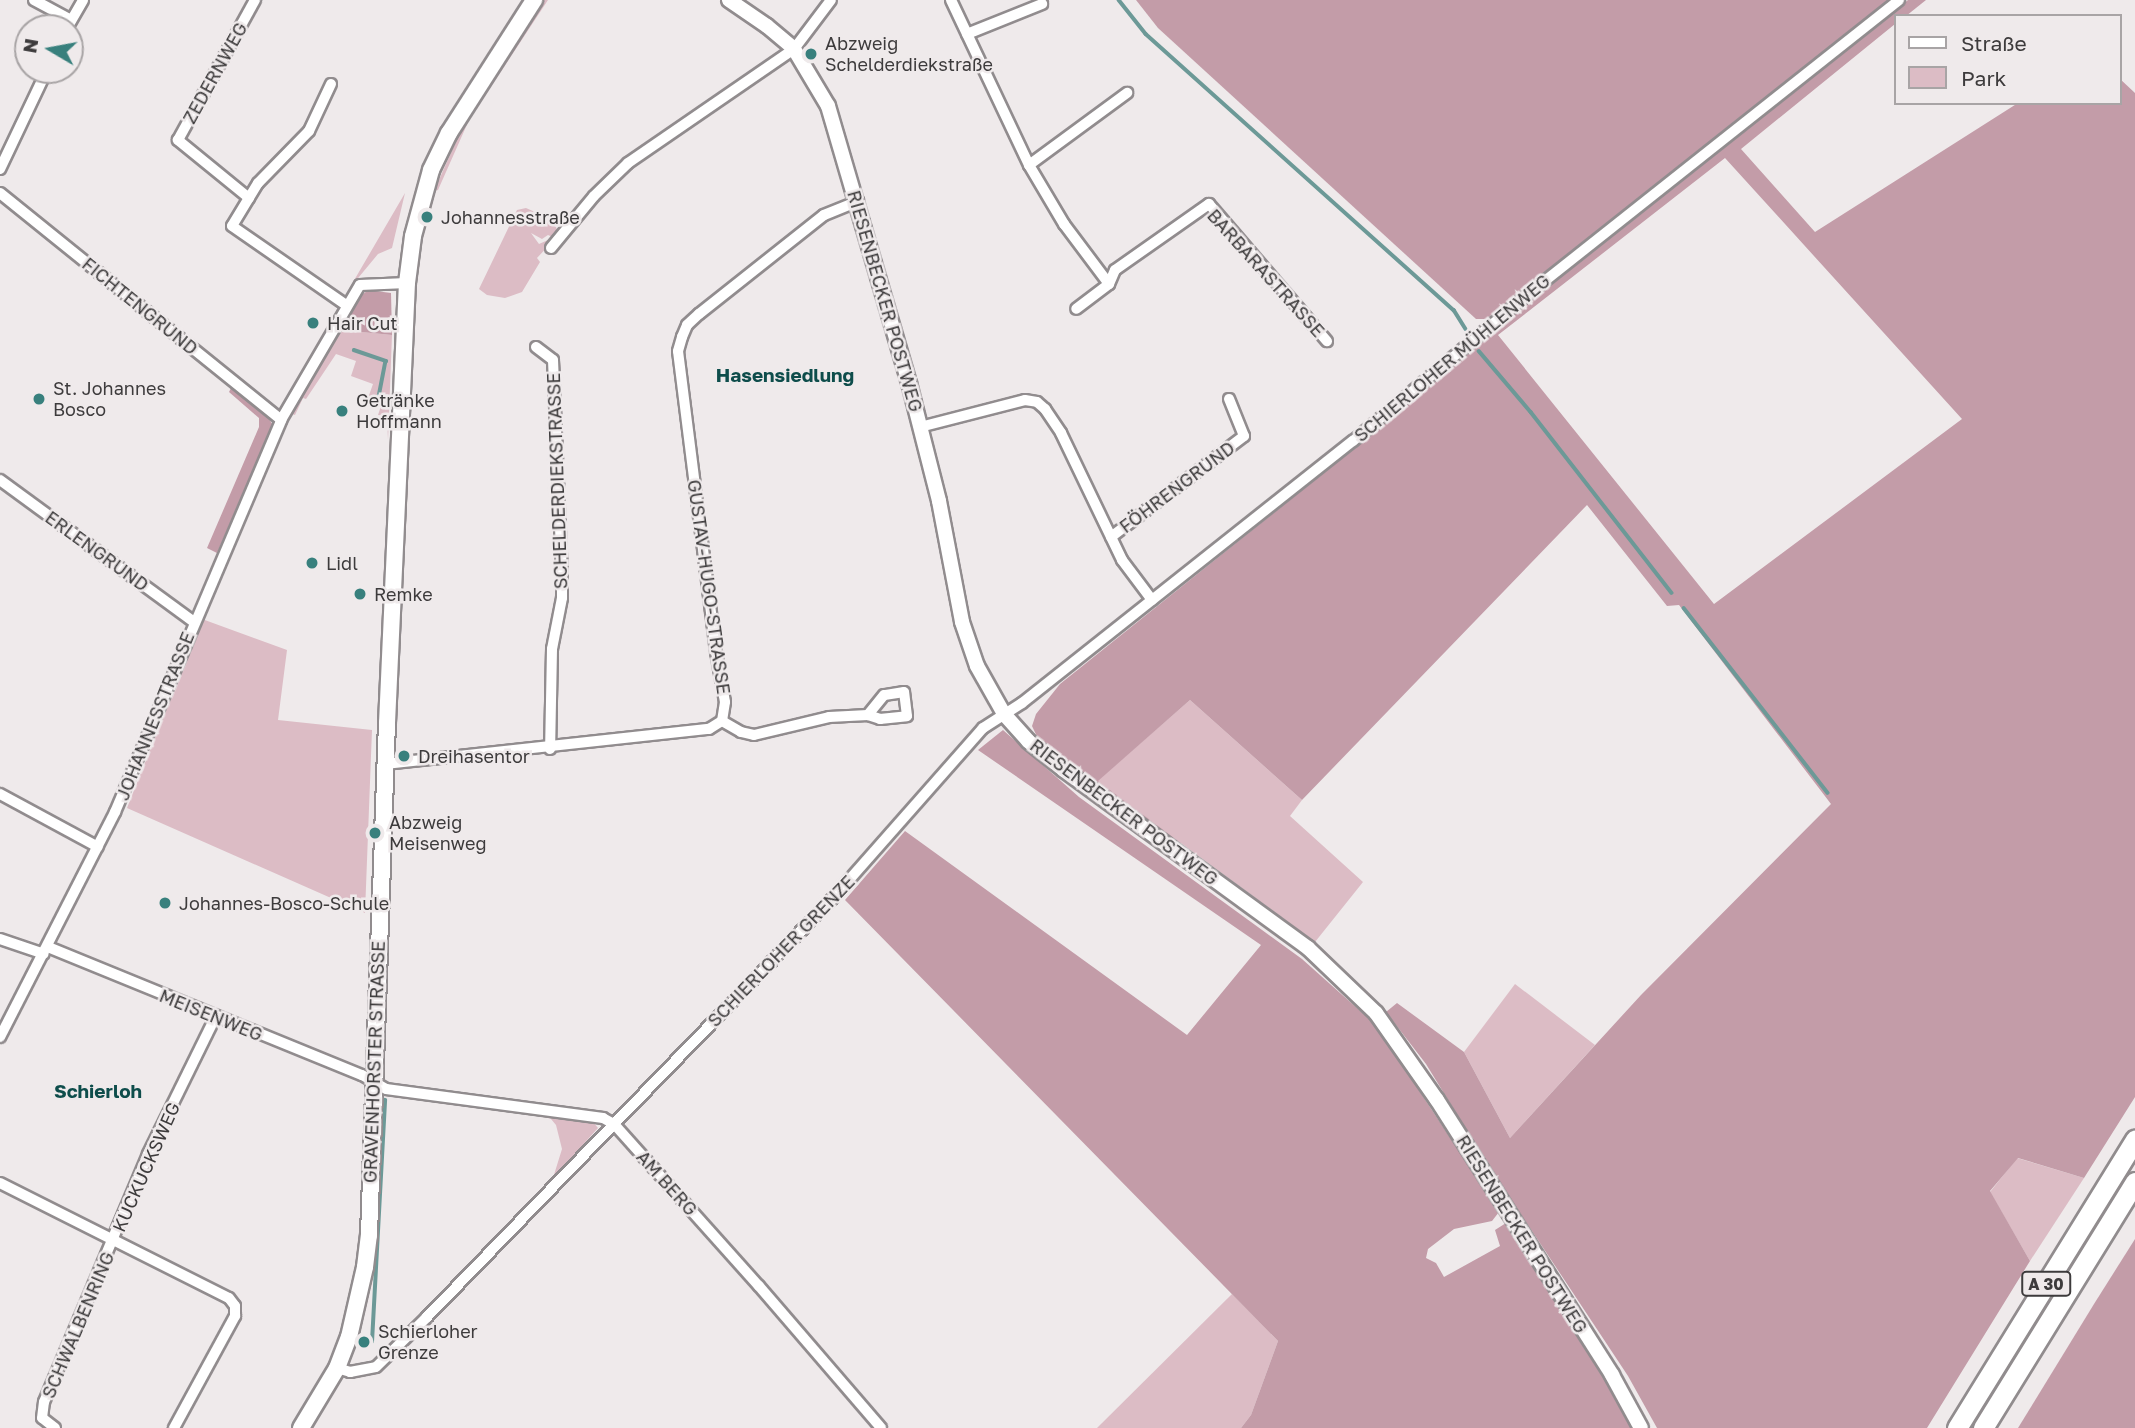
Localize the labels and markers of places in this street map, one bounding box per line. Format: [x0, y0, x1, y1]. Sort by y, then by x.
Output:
place label: Abzweig Schelderdiekstraße [825, 33, 993, 76]
marker: Abzweig Schelderdiekstraße [803, 46, 819, 62]
place label: Johannesstraße [441, 206, 580, 228]
marker: Johannesstraße [419, 209, 435, 225]
place label: Hair Cut [327, 312, 398, 334]
marker: Hair Cut [305, 315, 321, 331]
place label: St. Johannes Bosco [53, 378, 166, 420]
place label: Getränke Hoffmann [356, 390, 442, 432]
marker: St. Johannes Bosco [31, 391, 47, 407]
marker: Getränke Hoffmann [334, 403, 350, 419]
place label: Lidl [326, 552, 358, 574]
marker: Lidl [304, 555, 320, 571]
place label: Remke [374, 583, 433, 605]
marker: Remke [352, 586, 368, 602]
place label: Dreihasentor [418, 745, 530, 767]
marker: Dreihasentor [396, 748, 412, 764]
place label: Abzweig Meisenweg [389, 812, 487, 854]
marker: Abzweig Meisenweg [367, 825, 383, 841]
place label: Johannes-Bosco-Schule [179, 892, 389, 914]
marker: Johannes-Bosco-Schule [157, 895, 173, 911]
place label: Schierloher Grenze [378, 1321, 478, 1364]
marker: Schierloher Grenze [356, 1334, 372, 1350]

